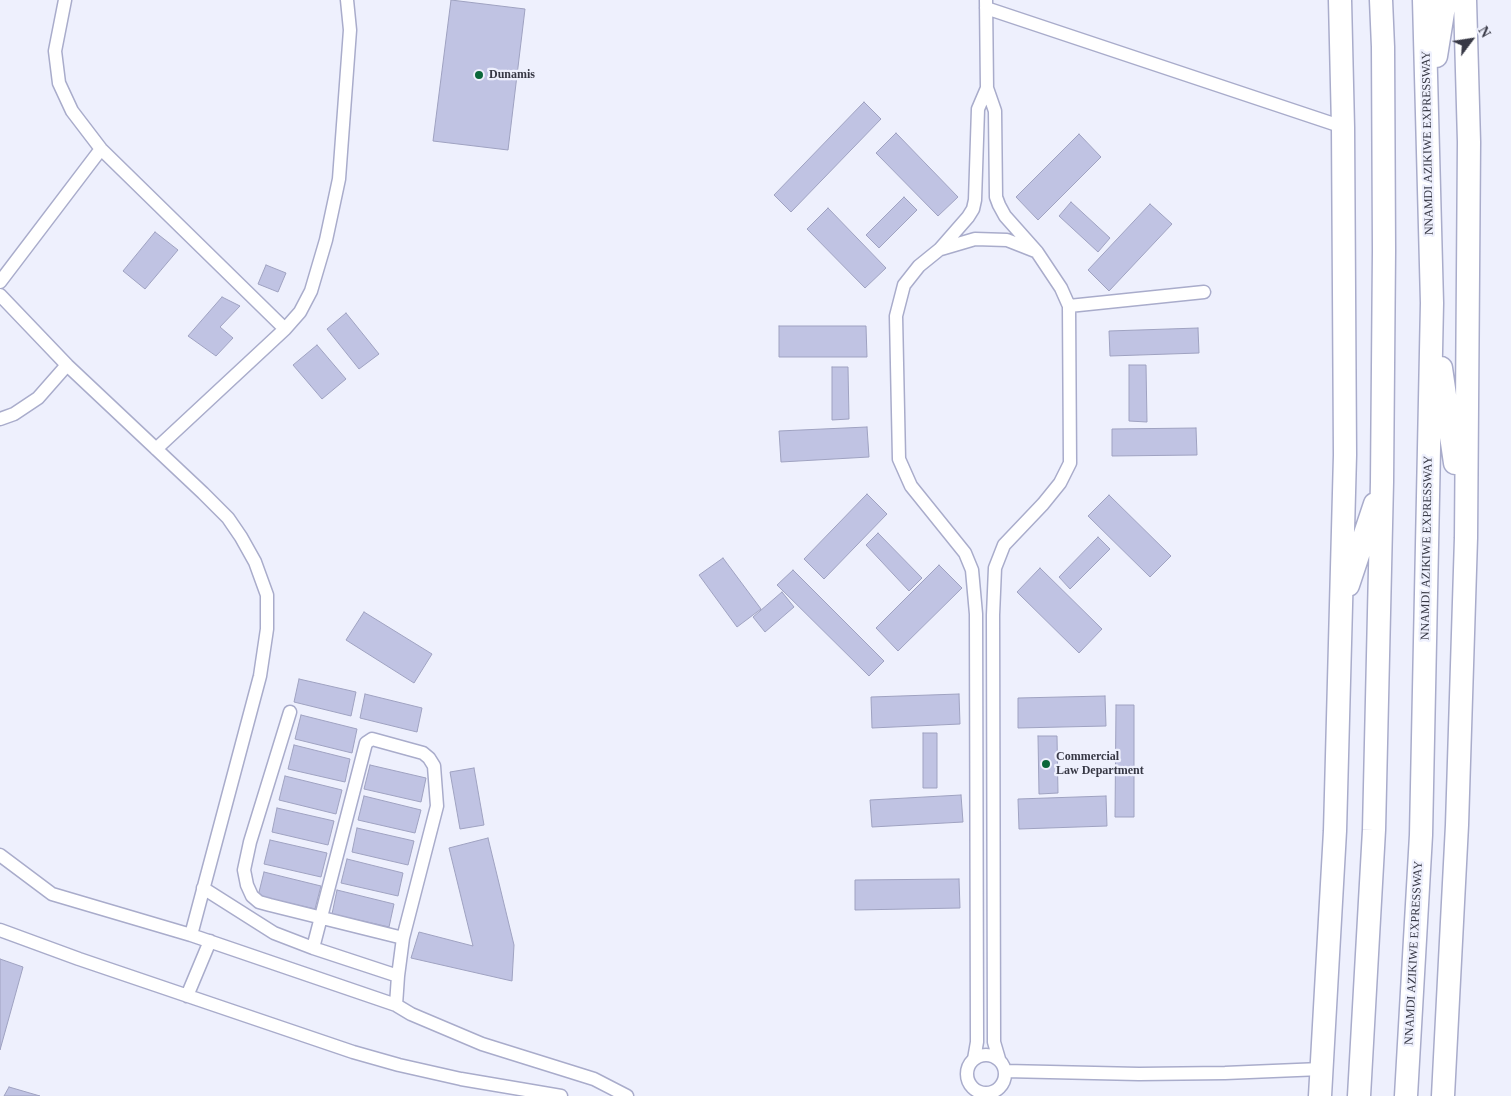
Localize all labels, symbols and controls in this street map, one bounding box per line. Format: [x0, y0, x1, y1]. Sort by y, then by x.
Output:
north arrow [1446, 15, 1496, 65]
text: N [1475, 24, 1493, 40]
street label: NNAMDI AZIKIWE EXPRESSWAY [1419, 51, 1437, 235]
place label: Dunamis [489, 68, 535, 82]
marker: Dunamis [473, 69, 485, 81]
street label: NNAMDI AZIKIWE EXPRESSWAY [1418, 456, 1436, 640]
place label: Commercial Law Department [1056, 750, 1144, 778]
marker: Commercial Law Department [1040, 758, 1052, 770]
street label: NNAMDI AZIKIWE EXPRESSWAY [1402, 861, 1426, 1045]

